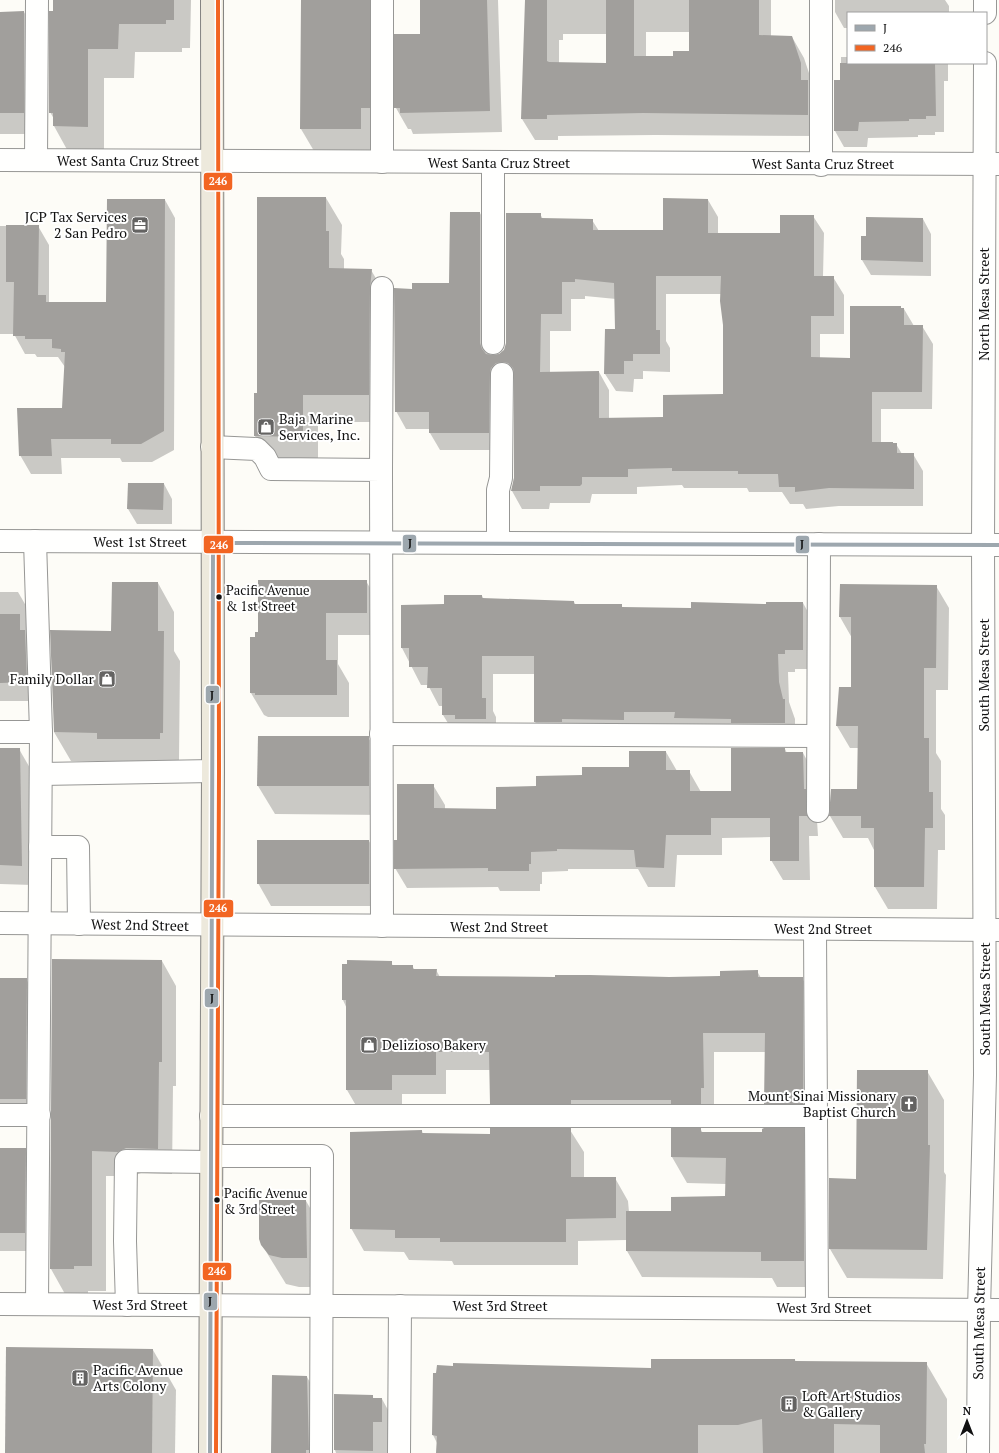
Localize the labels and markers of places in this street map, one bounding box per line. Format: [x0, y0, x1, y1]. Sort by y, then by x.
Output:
place label: JCP Tax Services 2 San Pedro [25, 207, 127, 242]
office icon: JCP Tax Services 2 San Pedro [130, 215, 150, 235]
place label: Baja Marine Services, Inc. [279, 409, 360, 444]
shop icon: Baja Marine Services, Inc. [256, 417, 276, 437]
place label: Pacific Avenue & 1st Street [226, 581, 310, 615]
marker: Pacific Avenue & 1st Street [214, 592, 224, 602]
place label: Family Dollar [10, 669, 95, 688]
shop icon: Family Dollar [97, 669, 117, 689]
shop icon: Delizioso Bakery [359, 1035, 379, 1055]
place label: Delizioso Bakery [382, 1035, 487, 1054]
place label: Mount Sinai Missionary Baptist Church [748, 1086, 897, 1121]
church icon: Mount Sinai Missionary Baptist Church [899, 1094, 919, 1114]
place label: Pacific Avenue & 3rd Street [224, 1184, 308, 1218]
marker: Pacific Avenue & 3rd Street [212, 1195, 222, 1205]
place label: Pacific Avenue Arts Colony [93, 1360, 183, 1395]
building icon: Pacific Avenue Arts Colony [70, 1368, 90, 1388]
place label: Loft Art Studios & Gallery [802, 1386, 900, 1421]
building icon: Loft Art Studios & Gallery [779, 1394, 799, 1414]

